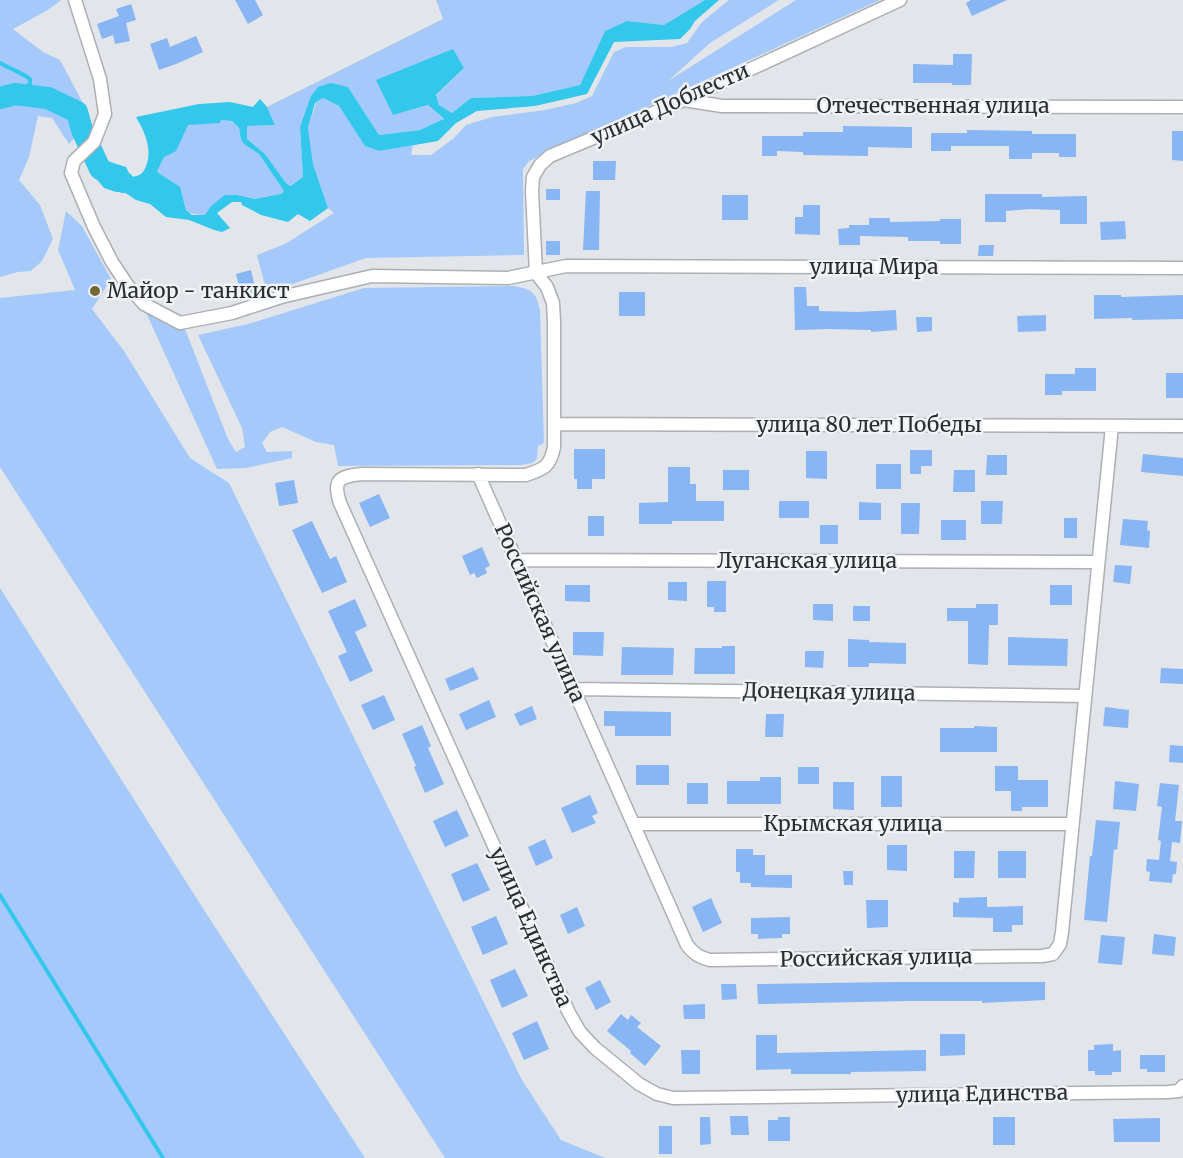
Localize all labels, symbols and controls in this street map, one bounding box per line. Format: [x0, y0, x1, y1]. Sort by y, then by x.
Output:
street label: улица Доблести [586, 57, 753, 151]
street label: Отечественная улица [817, 92, 1049, 119]
street label: улица Мира [810, 253, 938, 280]
place label: Майор - танкист [107, 277, 290, 304]
marker: Майор - танкист [88, 284, 102, 298]
street label: улица 80 лет Победы [756, 411, 982, 438]
street label: Российская улица [489, 519, 592, 706]
street label: Луганская улица [717, 547, 897, 574]
street label: Донецкая улица [742, 676, 916, 707]
street label: Крымская улица [763, 810, 943, 837]
street label: улица Единства [484, 843, 579, 1011]
street label: Российская улица [779, 942, 973, 973]
street label: улица Единства [896, 1078, 1068, 1109]

